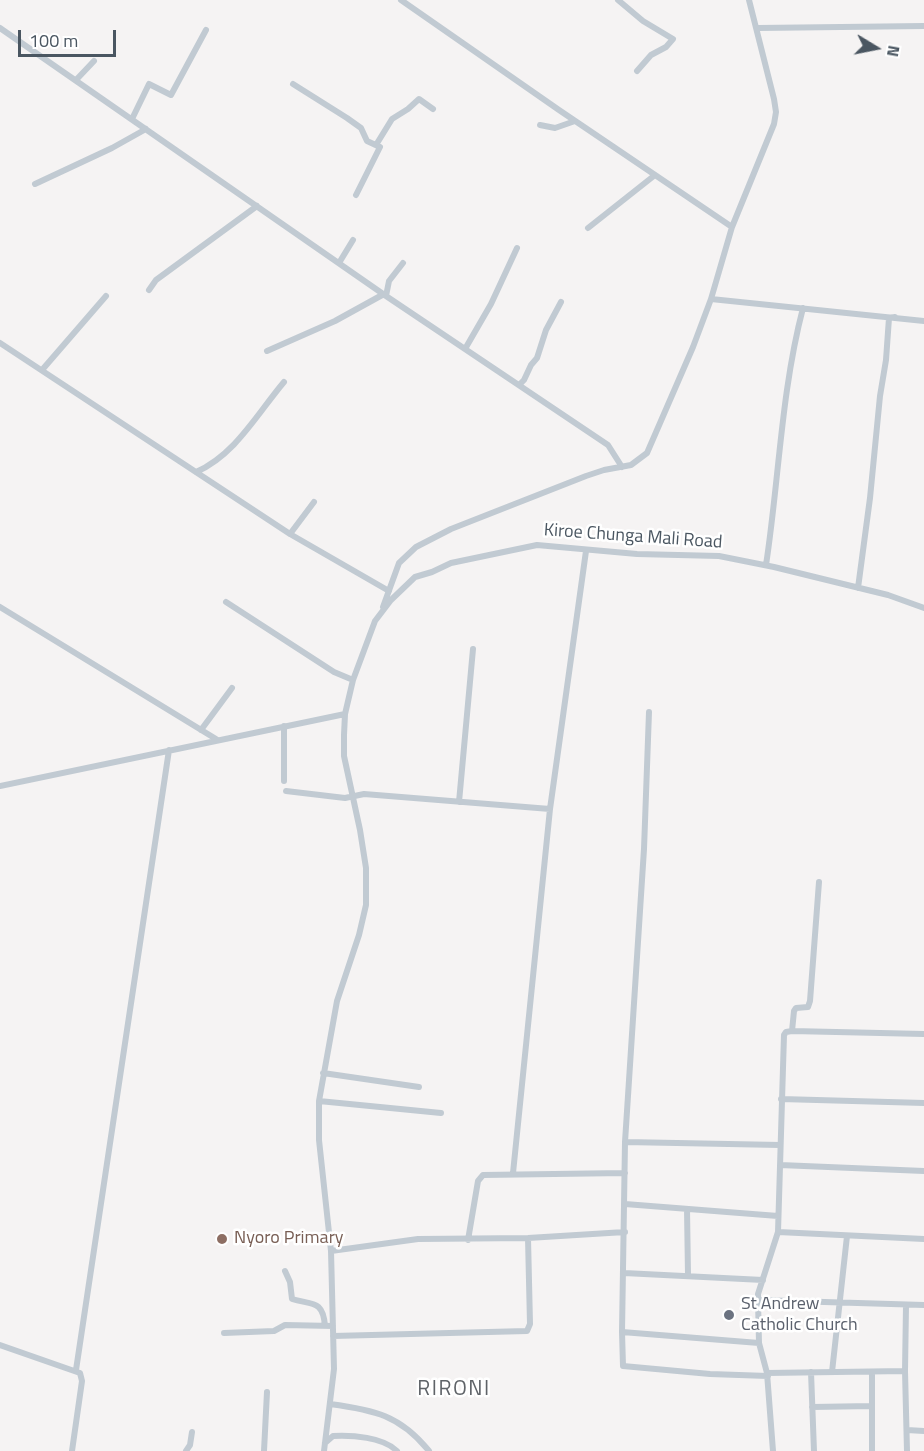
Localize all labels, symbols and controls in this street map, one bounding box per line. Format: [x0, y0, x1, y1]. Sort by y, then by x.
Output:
scale bar [21, 18, 118, 56]
north arrow [846, 18, 906, 78]
text: 100 m [29, 27, 78, 54]
text: N [881, 44, 907, 59]
street label: Kiroe Chunga Mali Road [543, 520, 723, 554]
place label: Nyoro Primary [234, 1228, 344, 1250]
marker: Nyoro Primary [215, 1232, 229, 1246]
place label: St Andrew Catholic Church [741, 1294, 858, 1336]
marker: St Andrew Catholic Church [722, 1308, 736, 1322]
district label: RIRONI [417, 1377, 491, 1403]

